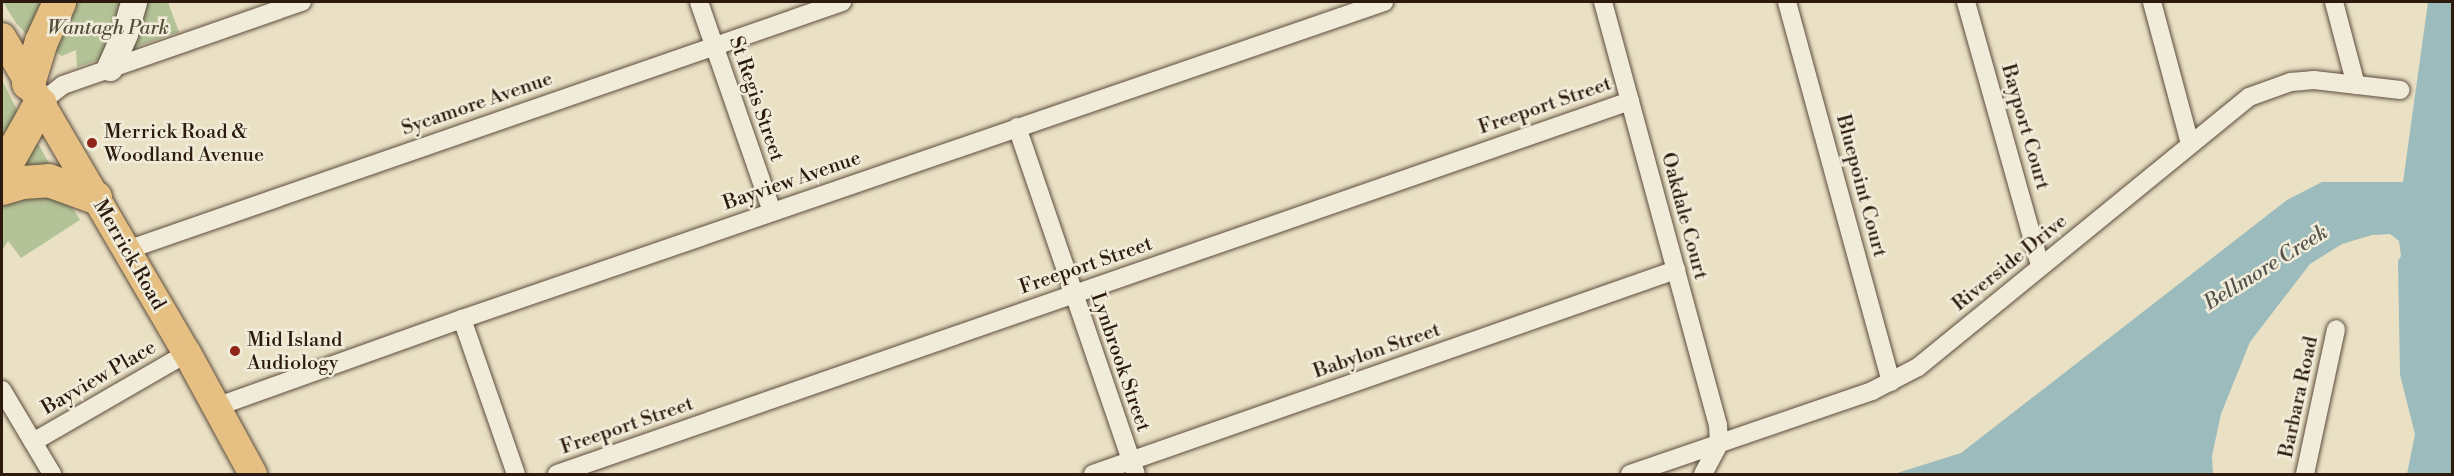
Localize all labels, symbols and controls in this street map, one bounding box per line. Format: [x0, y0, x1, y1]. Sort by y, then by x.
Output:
park label: Wantagh Park [47, 16, 169, 40]
street label: St Regis Street [723, 33, 789, 165]
street label: Bayport Court [1996, 61, 2054, 193]
street label: Sycamore Avenue [398, 67, 556, 141]
street label: Freeport Street [1475, 72, 1615, 140]
street label: Bluepoint Court [1830, 112, 1892, 260]
place label: Merrick Road & Woodland Avenue [104, 120, 264, 167]
marker: Merrick Road & Woodland Avenue [85, 136, 99, 150]
street label: Bayview Avenue [720, 146, 864, 216]
street label: Oakdale Court [1656, 150, 1712, 282]
street label: Merrick Road [88, 196, 170, 314]
street label: Riverside Drive [1948, 209, 2072, 317]
water label: Bellmore Creek [2199, 220, 2333, 316]
street label: Freeport Street [1016, 232, 1156, 300]
street label: Lynbrook Street [1085, 289, 1155, 435]
street label: Babylon Street [1310, 318, 1444, 384]
place label: Mid Island Audiology [247, 328, 342, 375]
street label: Barbara Road [2274, 334, 2324, 460]
street label: Bayview Place [38, 336, 160, 420]
marker: Mid Island Audiology [228, 344, 242, 358]
street label: Freeport Street [557, 392, 697, 460]

